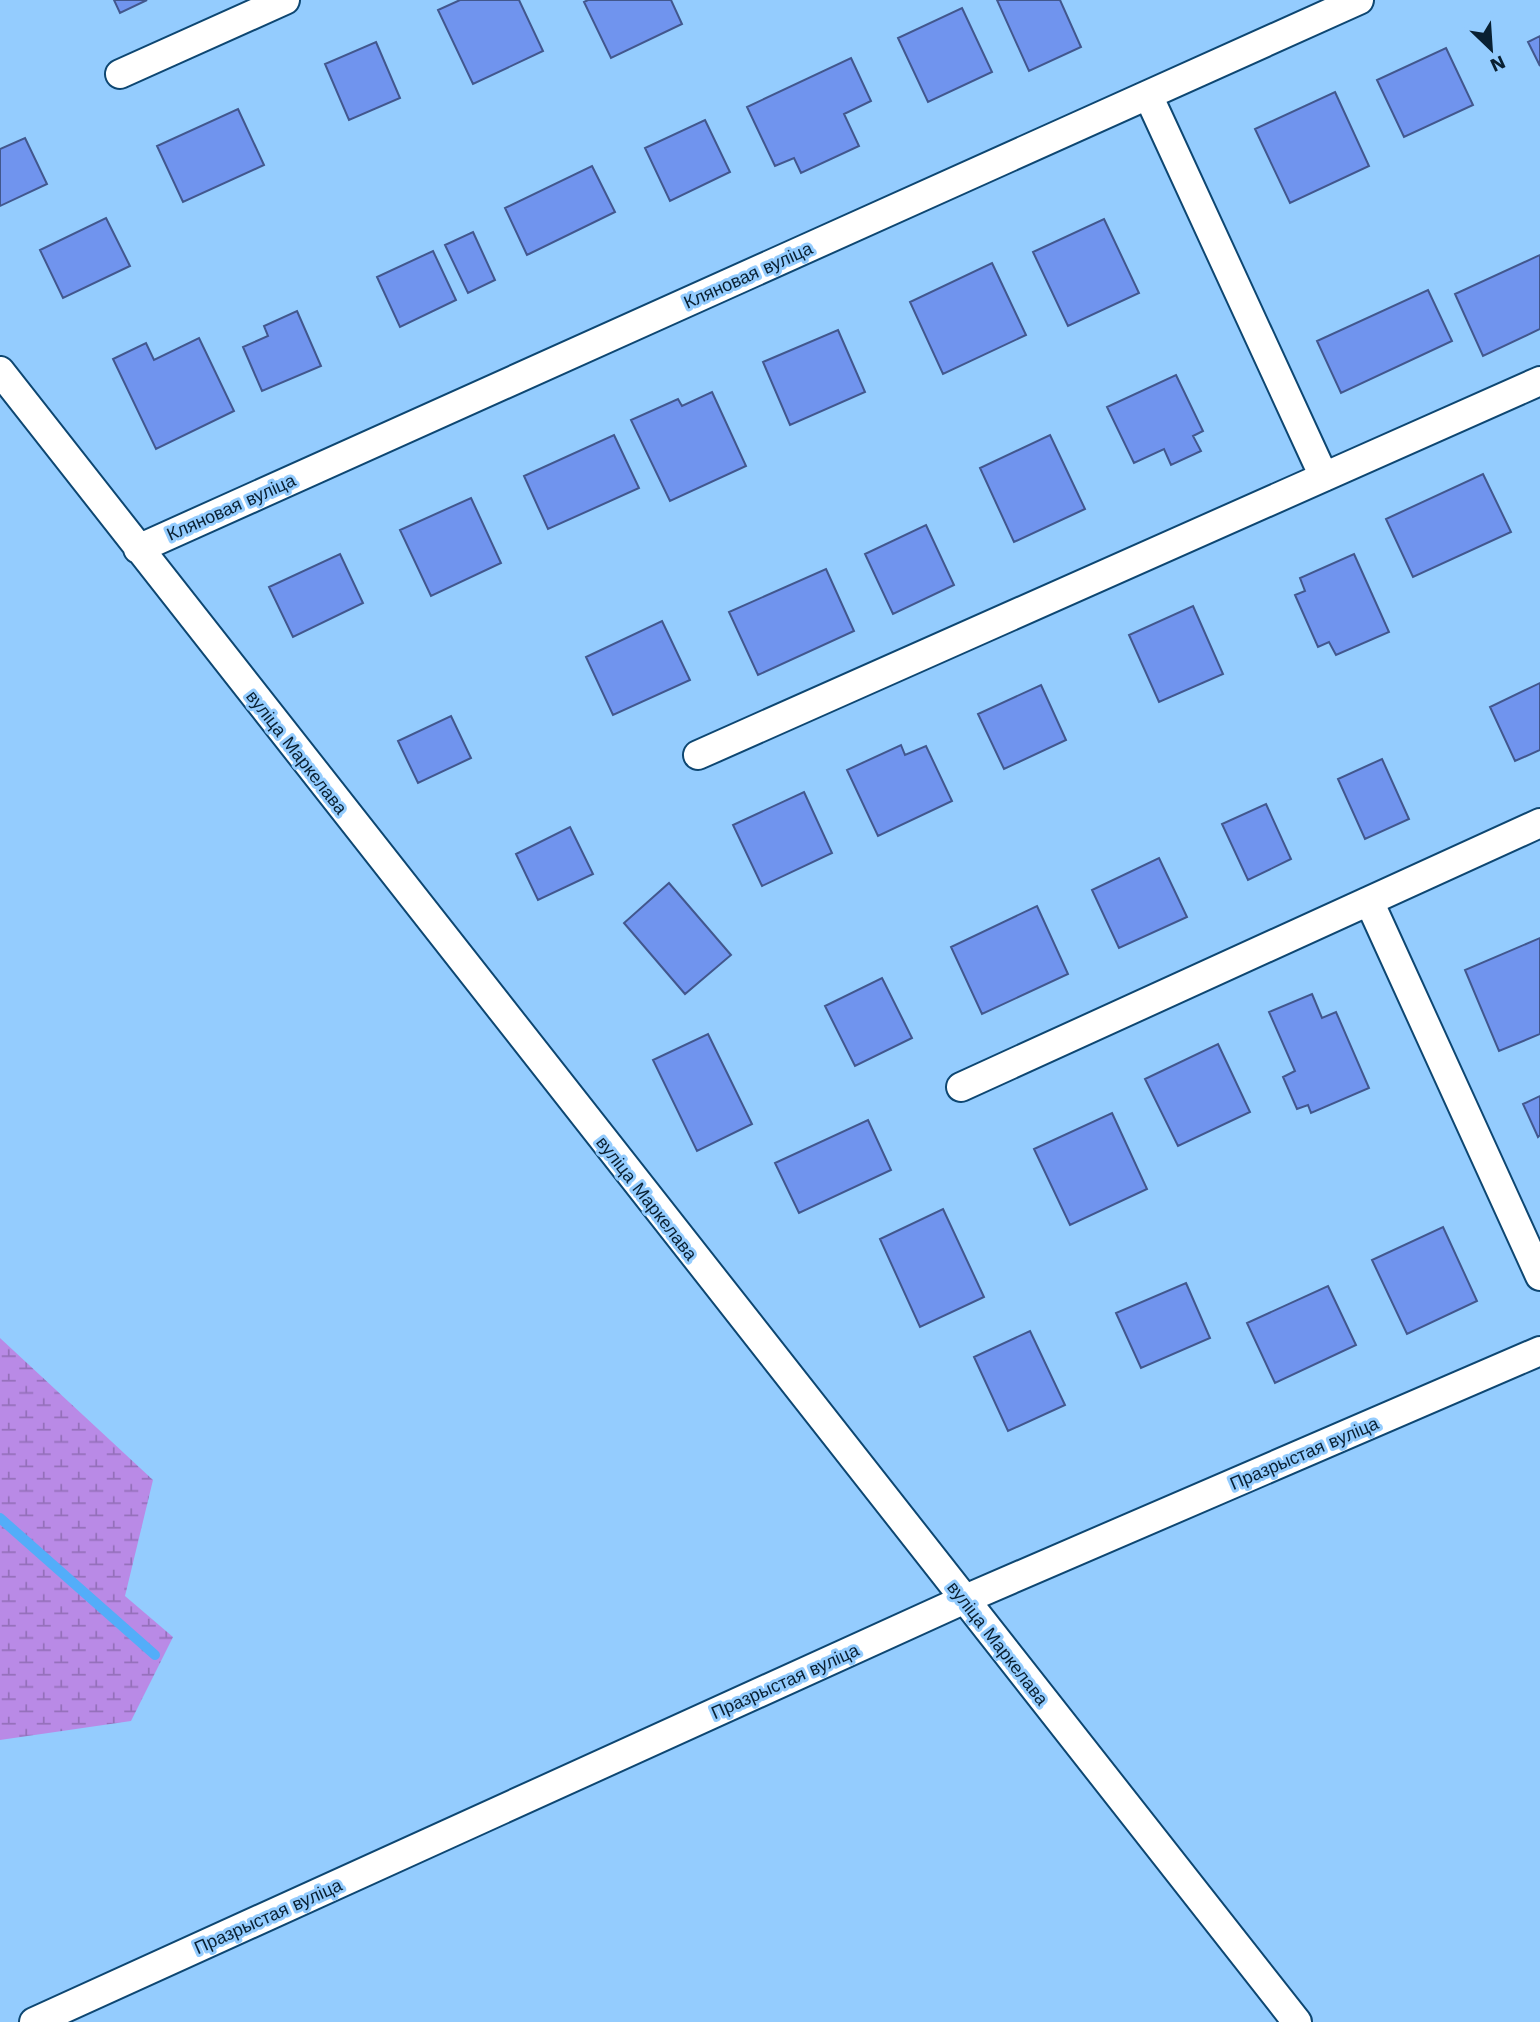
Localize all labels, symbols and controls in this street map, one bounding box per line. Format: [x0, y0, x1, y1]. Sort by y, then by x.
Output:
north arrow [1456, 14, 1526, 84]
text: N [1487, 51, 1509, 77]
street label: Кляновая вуліца [680, 237, 816, 313]
street label: Кляновая вуліца [163, 469, 299, 545]
street label: вуліца Маркелава [242, 686, 352, 819]
street label: вуліца Маркелава [592, 1132, 702, 1265]
street label: Празрыстая вуліца [1226, 1412, 1382, 1494]
street label: вуліца Маркелава [943, 1577, 1053, 1710]
street label: Празрыстая вуліца [708, 1639, 863, 1723]
street label: Празрыстая вуліца [191, 1874, 346, 1958]

